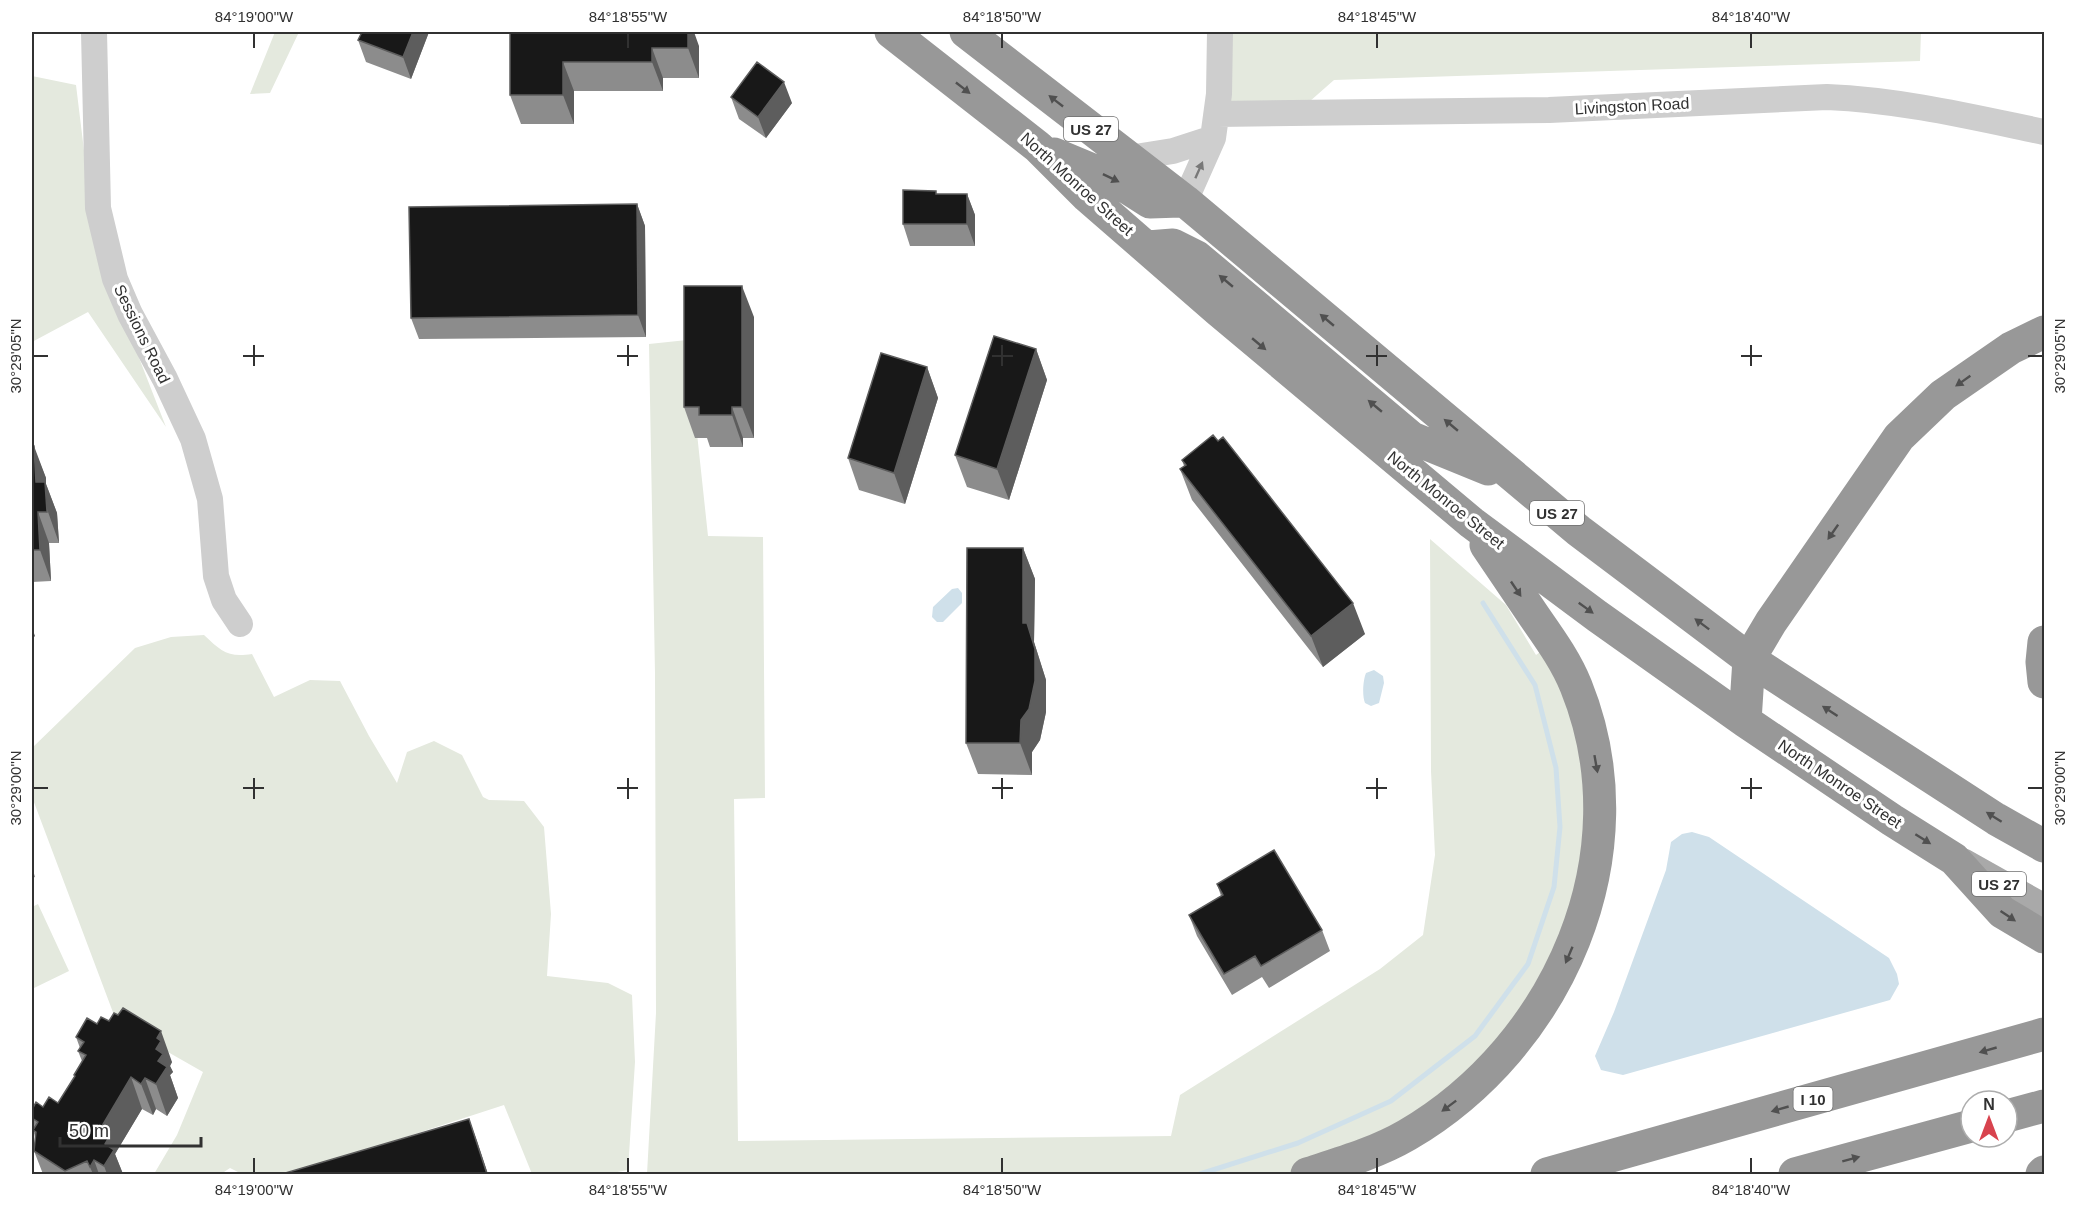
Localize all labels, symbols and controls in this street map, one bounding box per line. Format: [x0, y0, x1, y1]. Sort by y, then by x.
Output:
text: 84°19'00"W [215, 8, 294, 25]
text: 84°18'55"W [589, 8, 668, 25]
text: 84°18'50"W [963, 8, 1042, 25]
text: 84°18'45"W [1338, 8, 1417, 25]
text: 84°18'40"W [1712, 8, 1791, 25]
one-way arrow [955, 82, 971, 95]
one-way arrow [1048, 95, 1064, 108]
street label: Livingston Road [1574, 95, 1690, 117]
road number: US 27 [1064, 117, 1118, 141]
street label: North Monroe Street [1017, 129, 1137, 239]
one-way arrow [1194, 160, 1204, 178]
one-way arrow [1102, 173, 1120, 183]
one-way arrow [1219, 275, 1234, 288]
street label: Sessions Road [111, 282, 173, 386]
one-way arrow [1319, 314, 1334, 327]
text: 30°29'05"N [7, 318, 24, 394]
text: 30°29'05"N [2051, 318, 2068, 394]
one-way arrow [1251, 337, 1266, 350]
one-way arrow [1955, 375, 1971, 387]
one-way arrow [1367, 400, 1383, 413]
one-way arrow [1443, 419, 1458, 431]
street label: North Monroe Street [1384, 448, 1508, 553]
road number: US 27 [1530, 501, 1584, 525]
one-way arrow [1827, 524, 1839, 540]
one-way arrow [1510, 581, 1522, 597]
one-way arrow [1578, 602, 1594, 614]
one-way arrow [1694, 618, 1710, 630]
one-way arrow [1822, 706, 1838, 717]
street label: North Monroe Street [1775, 736, 1905, 832]
text: 30°29'00"N [7, 750, 24, 826]
text: 30°29'00"N [2051, 750, 2068, 826]
one-way arrow [1592, 755, 1601, 774]
one-way arrow [1985, 812, 2002, 823]
one-way arrow [1915, 834, 1931, 845]
road number: US 27 [1972, 872, 2026, 896]
one-way arrow [2000, 910, 2016, 922]
one-way arrow [1564, 946, 1574, 964]
one-way arrow [1979, 1046, 1997, 1055]
road number: I 10 [1794, 1087, 1832, 1111]
north arrow [1959, 1089, 2019, 1149]
text: N [1983, 1096, 1995, 1113]
one-way arrow [1441, 1100, 1457, 1112]
one-way arrow [1771, 1104, 1789, 1114]
scale bar [60, 1110, 201, 1148]
text: 50 m [69, 1121, 109, 1141]
one-way arrow [1842, 1154, 1860, 1163]
text: 84°19'00"W [215, 1181, 294, 1198]
text: 84°18'55"W [589, 1181, 668, 1198]
text: 84°18'50"W [963, 1181, 1042, 1198]
text: 84°18'45"W [1338, 1181, 1417, 1198]
text: 84°18'40"W [1712, 1181, 1791, 1198]

